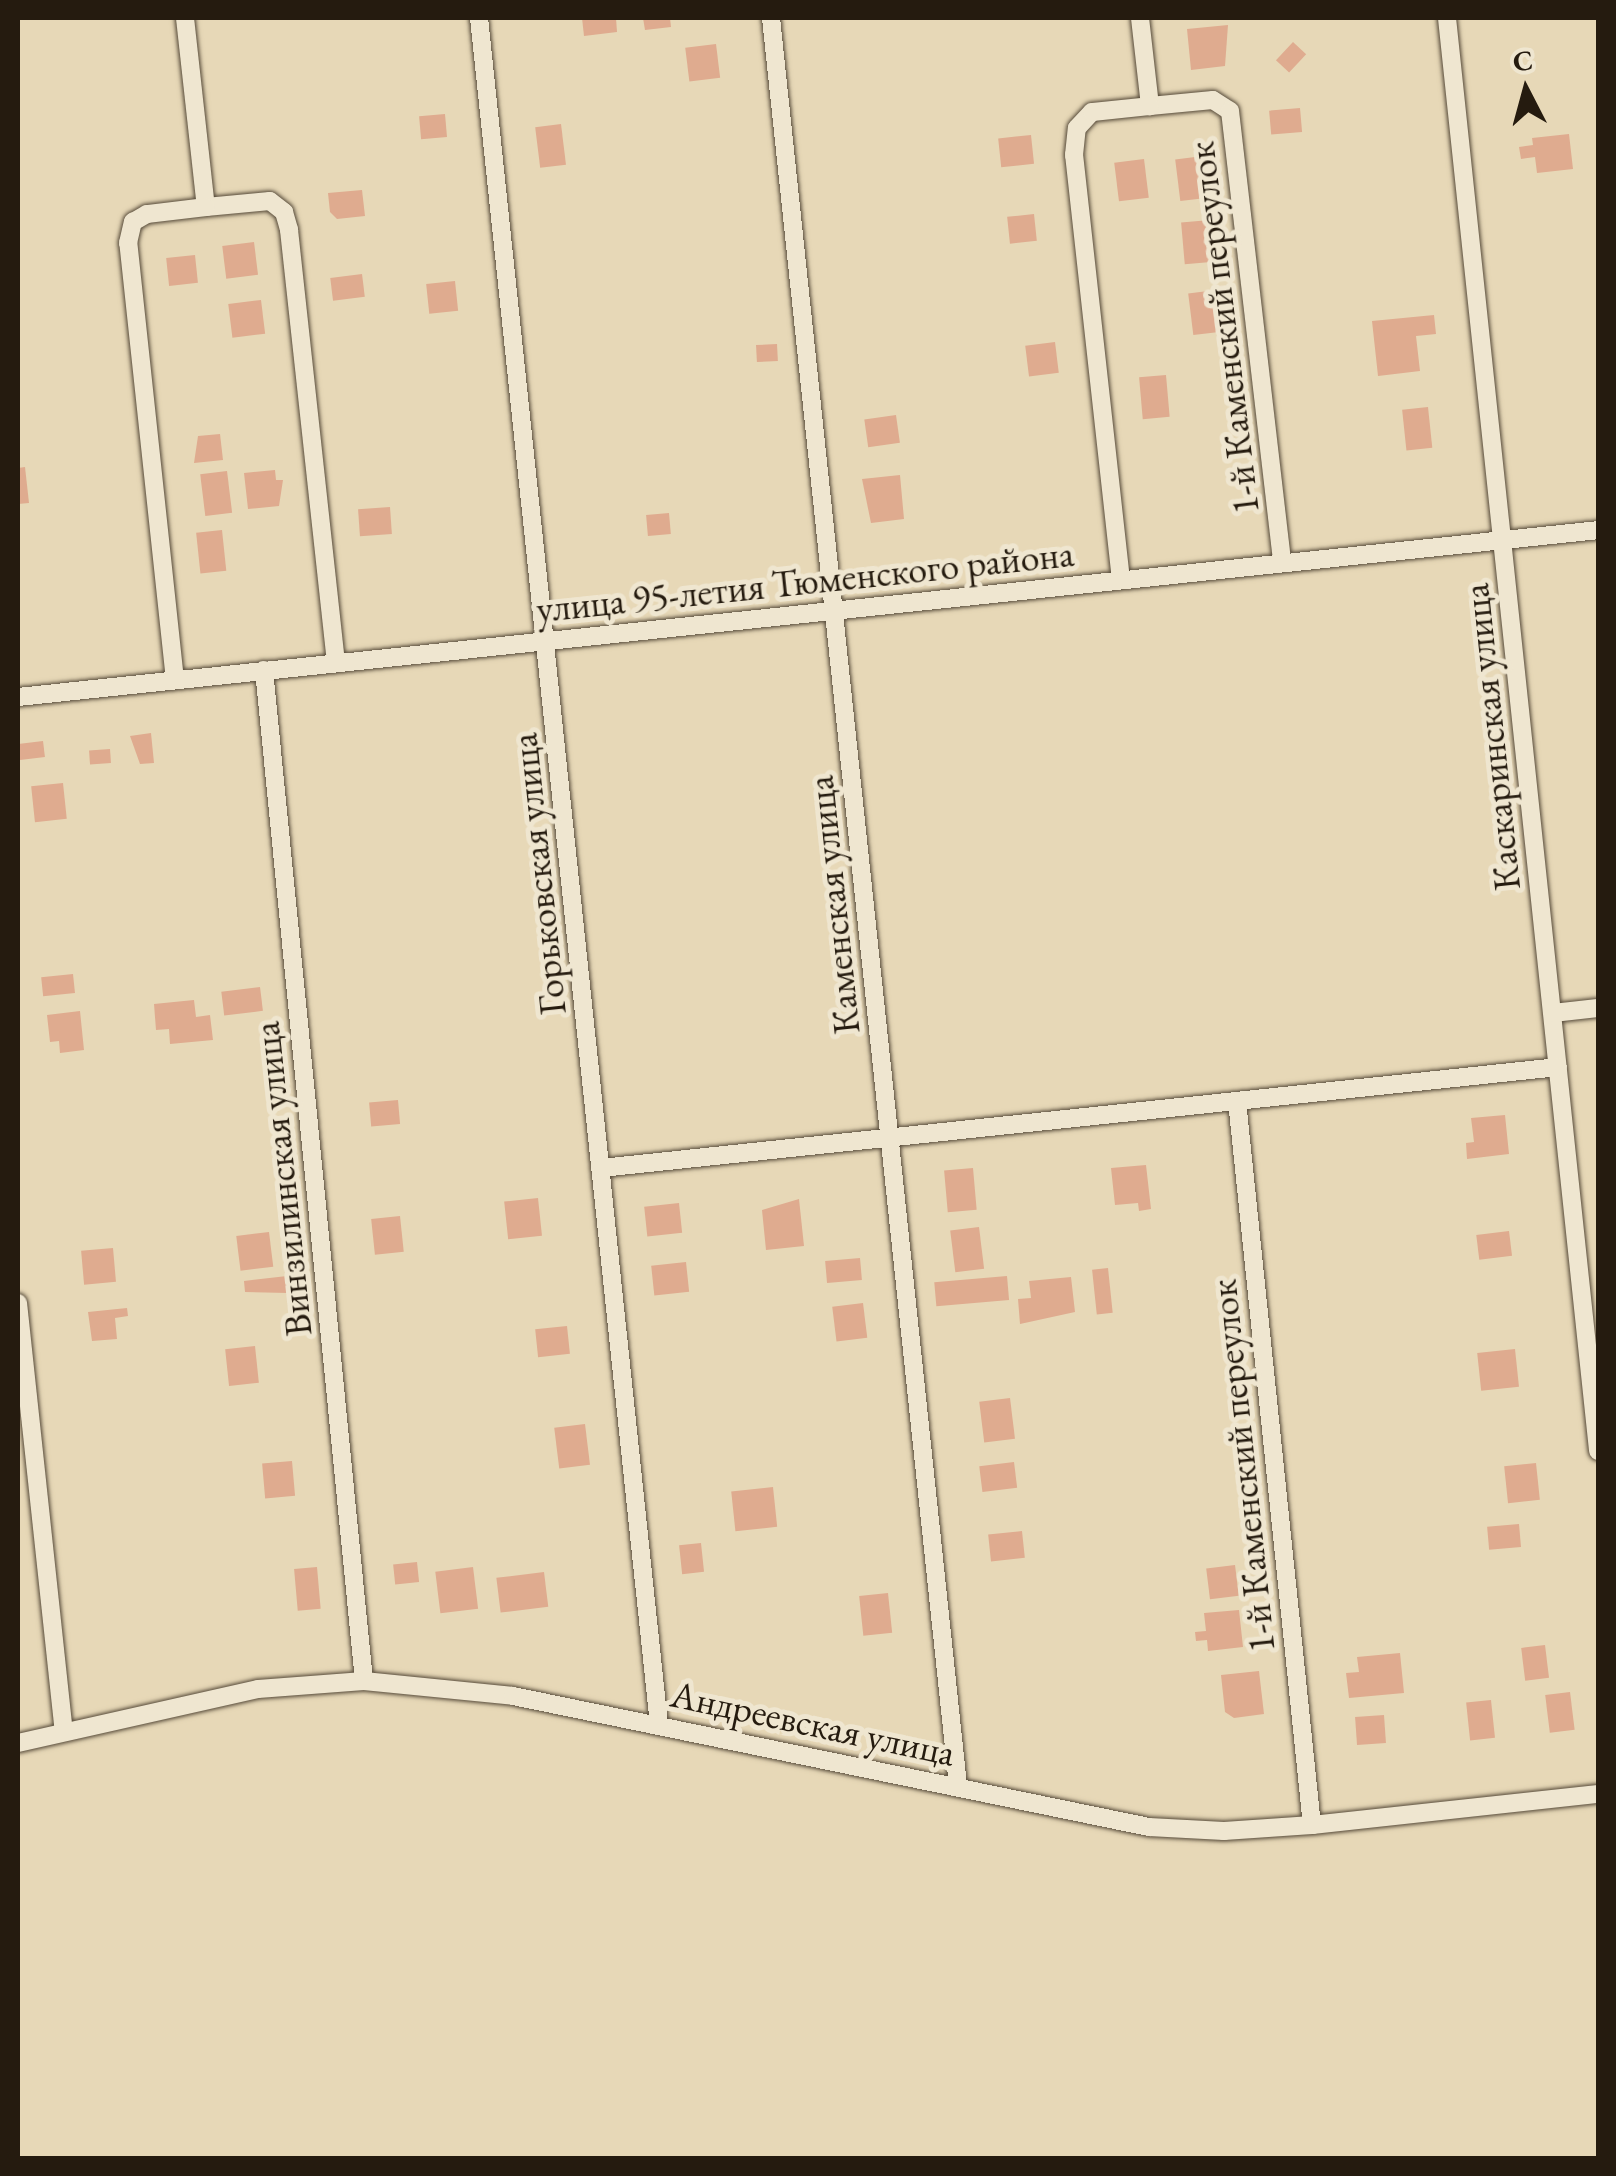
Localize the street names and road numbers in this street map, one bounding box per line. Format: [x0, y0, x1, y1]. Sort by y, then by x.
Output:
street label: 1-й Каменский переулок [1178, 139, 1268, 517]
street label: улица 95-летия Тюменского района [534, 530, 1076, 632]
street label: Каскаринская улица [1452, 581, 1530, 893]
street label: Горьковская улица [501, 731, 575, 1017]
street label: Каменская улица [797, 774, 869, 1036]
street label: Винзилинская улица [243, 1020, 321, 1338]
street label: 1-й Каменский переулок [1200, 1277, 1284, 1655]
street label: Андреевская улица [667, 1671, 959, 1775]

